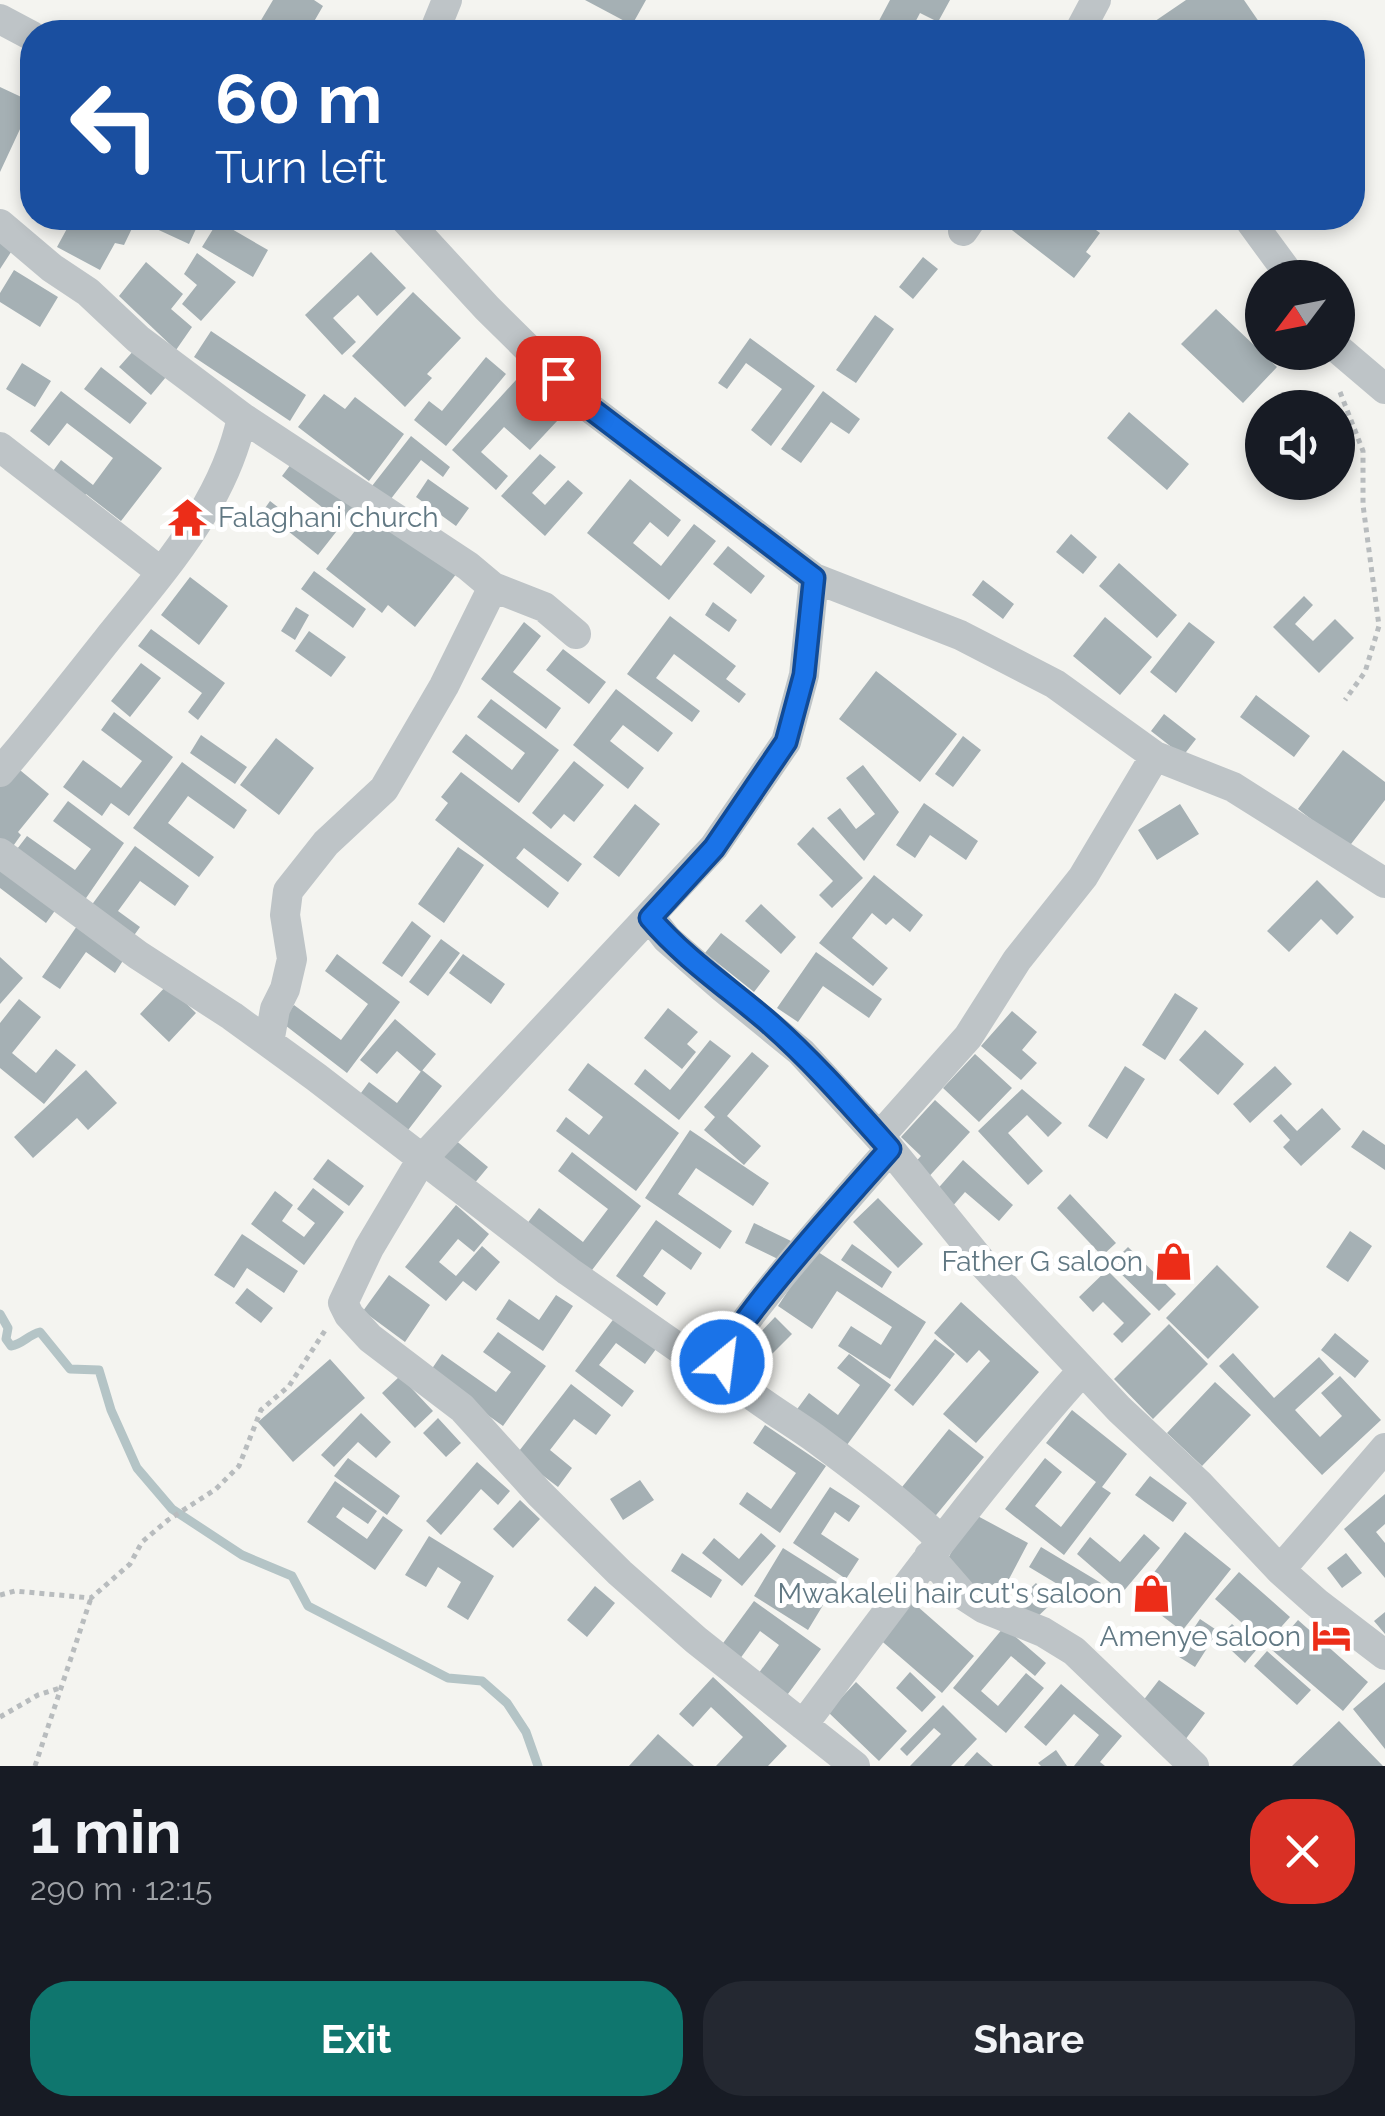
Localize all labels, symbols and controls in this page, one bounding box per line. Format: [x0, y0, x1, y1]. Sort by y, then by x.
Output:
text: 60 m [215, 57, 382, 139]
icon: left [50, 60, 180, 190]
text: Turn left [215, 141, 387, 194]
north arrow [1245, 260, 1355, 370]
map controls [1245, 260, 1355, 500]
pin [516, 336, 601, 421]
icon: arrive [531, 351, 586, 406]
button: sound [1245, 390, 1355, 500]
temple icon: Falaghani church [167, 496, 209, 538]
place label: Falaghani church [218, 501, 439, 534]
shop icon: Father G saloon [1152, 1240, 1194, 1282]
place label: Father G saloon [941, 1245, 1143, 1278]
position arrow [670, 1310, 774, 1414]
shop icon: Mwakaleli hair cut's saloon [1131, 1572, 1173, 1614]
place label: Mwakaleli hair cut's saloon [777, 1577, 1122, 1610]
hotel icon: Amenye saloon [1310, 1615, 1352, 1657]
place label: Amenye saloon [1100, 1620, 1301, 1653]
text: 1 min [30, 1797, 181, 1867]
button: close [1250, 1799, 1355, 1904]
text: 290 m · 12:15 [30, 1870, 212, 1907]
button: Exit [30, 1981, 683, 2096]
button: Share [703, 1981, 1355, 2096]

